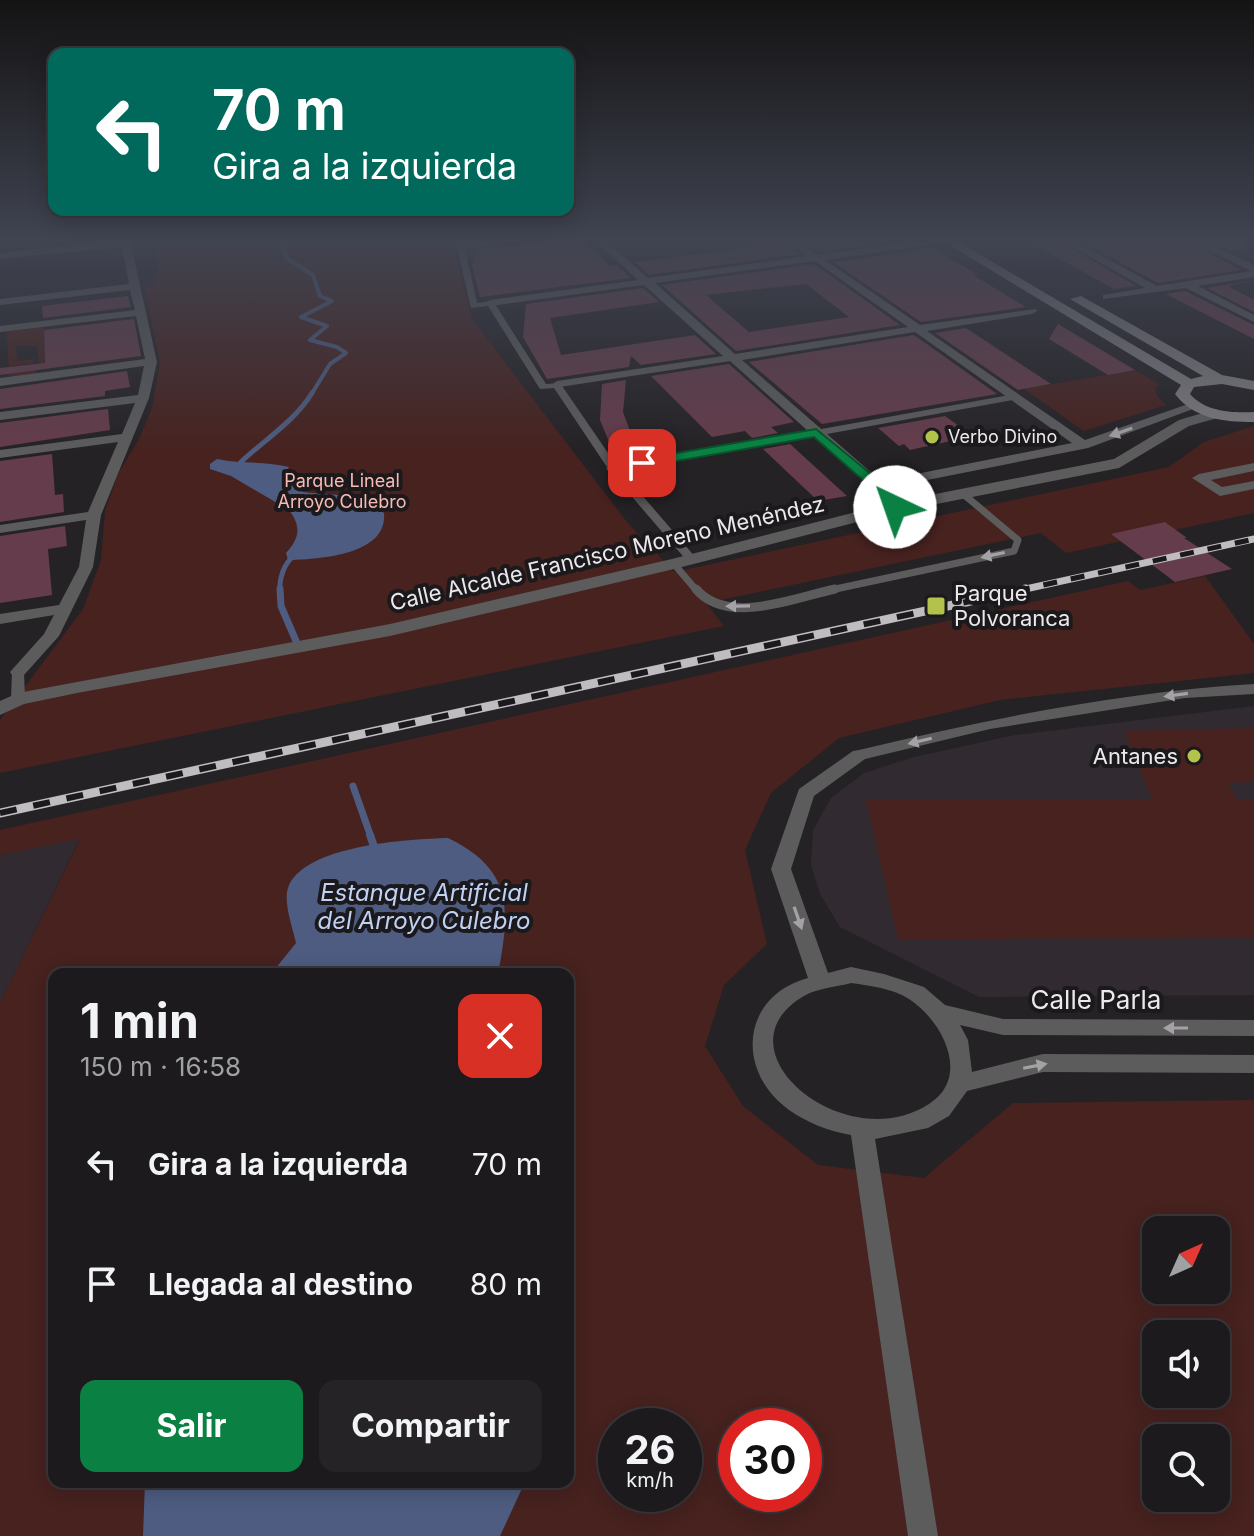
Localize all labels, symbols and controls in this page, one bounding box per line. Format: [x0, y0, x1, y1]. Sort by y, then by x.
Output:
text: 70 m [212, 76, 346, 144]
icon: left [80, 80, 184, 184]
text: Gira a la izquierda [212, 144, 517, 188]
place label: Verbo Divino [948, 426, 1057, 447]
one-way arrow [1109, 426, 1133, 438]
marker: Verbo Divino [923, 428, 941, 446]
pin [608, 429, 676, 497]
icon: arrive [620, 441, 664, 485]
position arrow [853, 465, 937, 549]
park label: Parque Lineal Arroyo Culebro [278, 470, 406, 512]
street label: Calle Alcalde Francisco Moreno Menéndez [387, 490, 827, 616]
one-way arrow [980, 549, 1005, 562]
place label: Parque Polvoranca [954, 580, 1070, 631]
marker: Parque Polvoranca [925, 595, 947, 617]
one-way arrow [725, 600, 751, 613]
one-way arrow [1163, 689, 1188, 702]
one-way arrow [908, 735, 933, 747]
place label: Antanes [1093, 743, 1178, 769]
marker: Antanes [1185, 747, 1203, 765]
water label: Estanque Artificial del Arroyo Culebro [318, 878, 530, 935]
one-way arrow [793, 907, 805, 931]
street label: Calle Parla [1031, 984, 1161, 1015]
text: 1 min [80, 991, 199, 1050]
button: close [458, 994, 542, 1078]
one-way arrow [1163, 1022, 1188, 1034]
text: 150 m · 16:58 [80, 1051, 241, 1082]
one-way arrow [1023, 1059, 1048, 1072]
icon: left [80, 1142, 124, 1186]
text: Gira a la izquierda [148, 1146, 408, 1182]
text: 70 m [472, 1146, 542, 1182]
north arrow [1142, 1216, 1230, 1304]
map controls [1142, 1216, 1230, 1512]
icon: arrive [80, 1262, 124, 1306]
text: Llegada al destino [148, 1266, 413, 1302]
text: 80 m [470, 1266, 542, 1302]
button: sound [1142, 1320, 1230, 1408]
button: Salir [80, 1380, 303, 1472]
button: Compartir [319, 1380, 542, 1472]
speed limit sign: 30 [718, 1408, 822, 1512]
button: search [1142, 1424, 1230, 1512]
text: 26 [624, 1425, 676, 1474]
text: km/h [626, 1468, 674, 1492]

